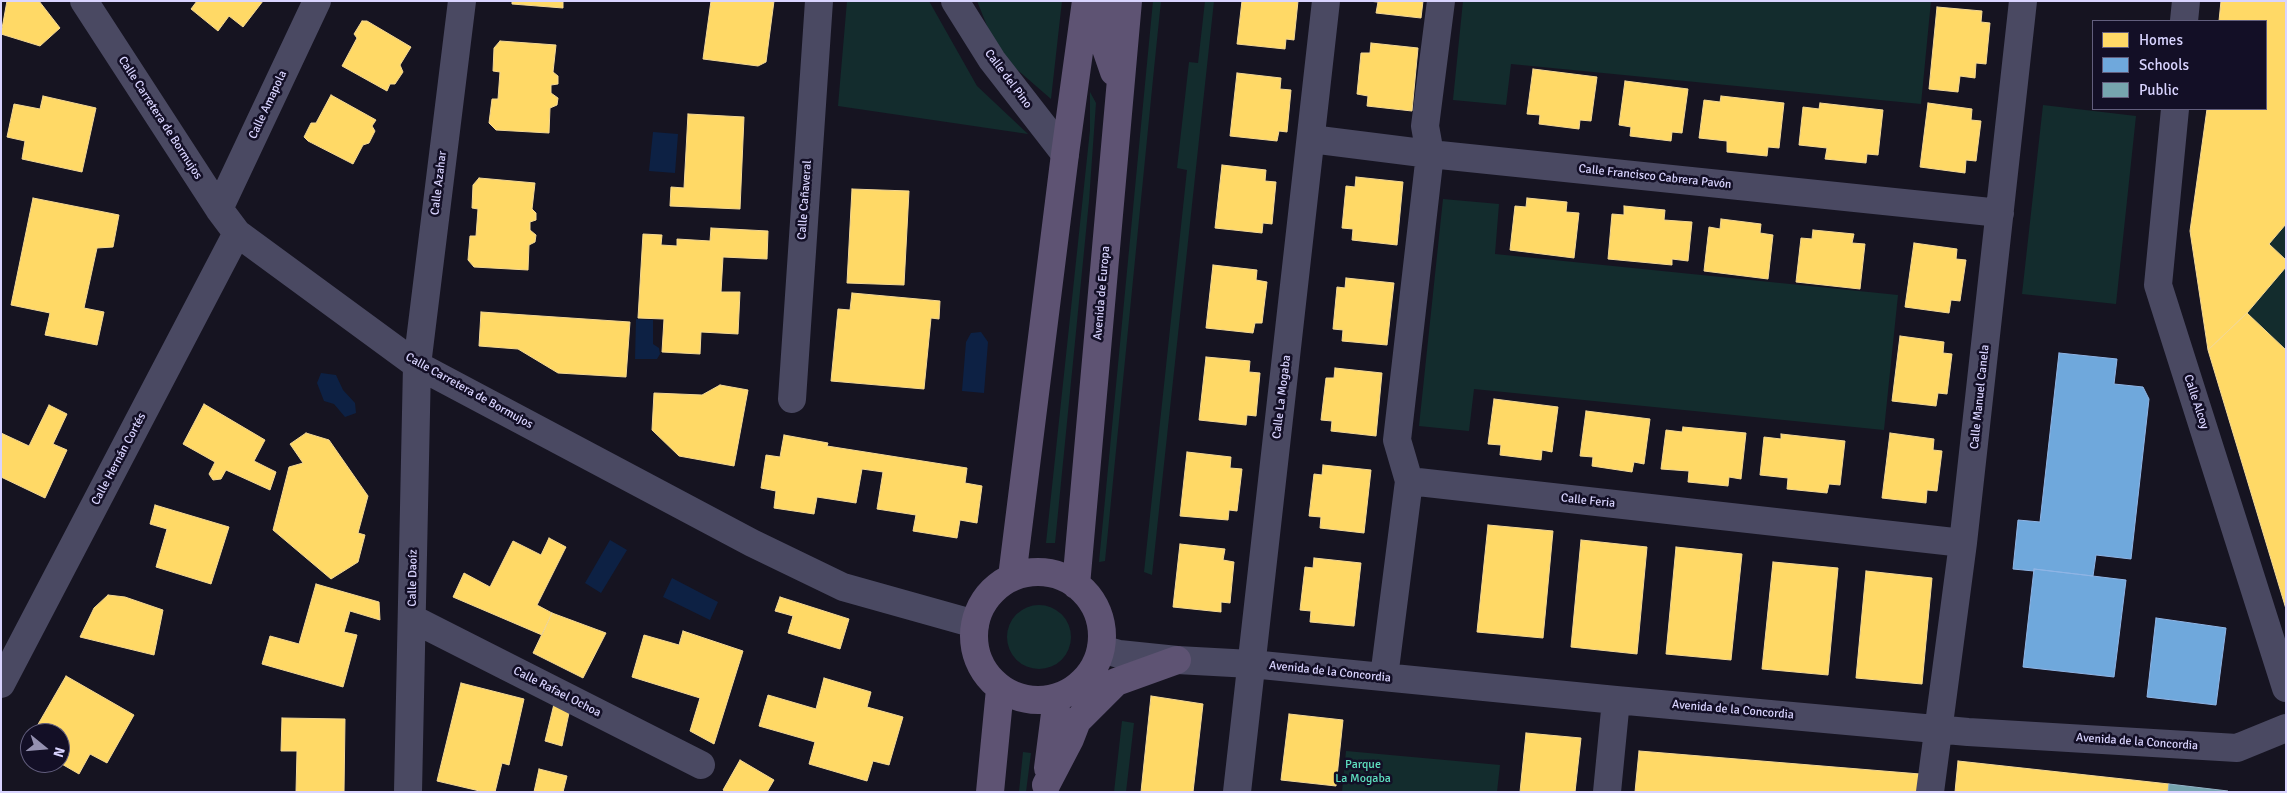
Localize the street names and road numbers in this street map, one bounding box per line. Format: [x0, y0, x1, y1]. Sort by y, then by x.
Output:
street label: Calle del Pino [981, 47, 1035, 111]
street label: Calle Carretera de Bormujos [115, 54, 205, 182]
street label: Calle Amapola [246, 68, 290, 142]
street label: Calle Azahar [428, 150, 450, 216]
street label: Calle Cañaveral [795, 160, 815, 240]
street label: Calle Francisco Cabrera Pavón [1578, 162, 1732, 192]
street label: Avenida de Europa [1091, 245, 1113, 341]
street label: Calle Manuel Canela [1967, 344, 1993, 450]
street label: Calle Carretera de Bormujos [403, 350, 535, 432]
street label: Calle La Mogaba [1270, 354, 1294, 440]
street label: Calle Alcoy [2180, 373, 2212, 431]
street label: Calle Hernán Cortés [89, 410, 149, 508]
street label: Calle Feria [1560, 491, 1616, 511]
street label: Calle Daoíz [405, 549, 421, 607]
street label: Avenida de la Concordia [1268, 658, 1392, 686]
street label: Calle Rafael Ochoa [511, 664, 603, 720]
street label: Avenida de la Concordia [1671, 697, 1795, 723]
street label: Avenida de la Concordia [2075, 731, 2199, 753]

